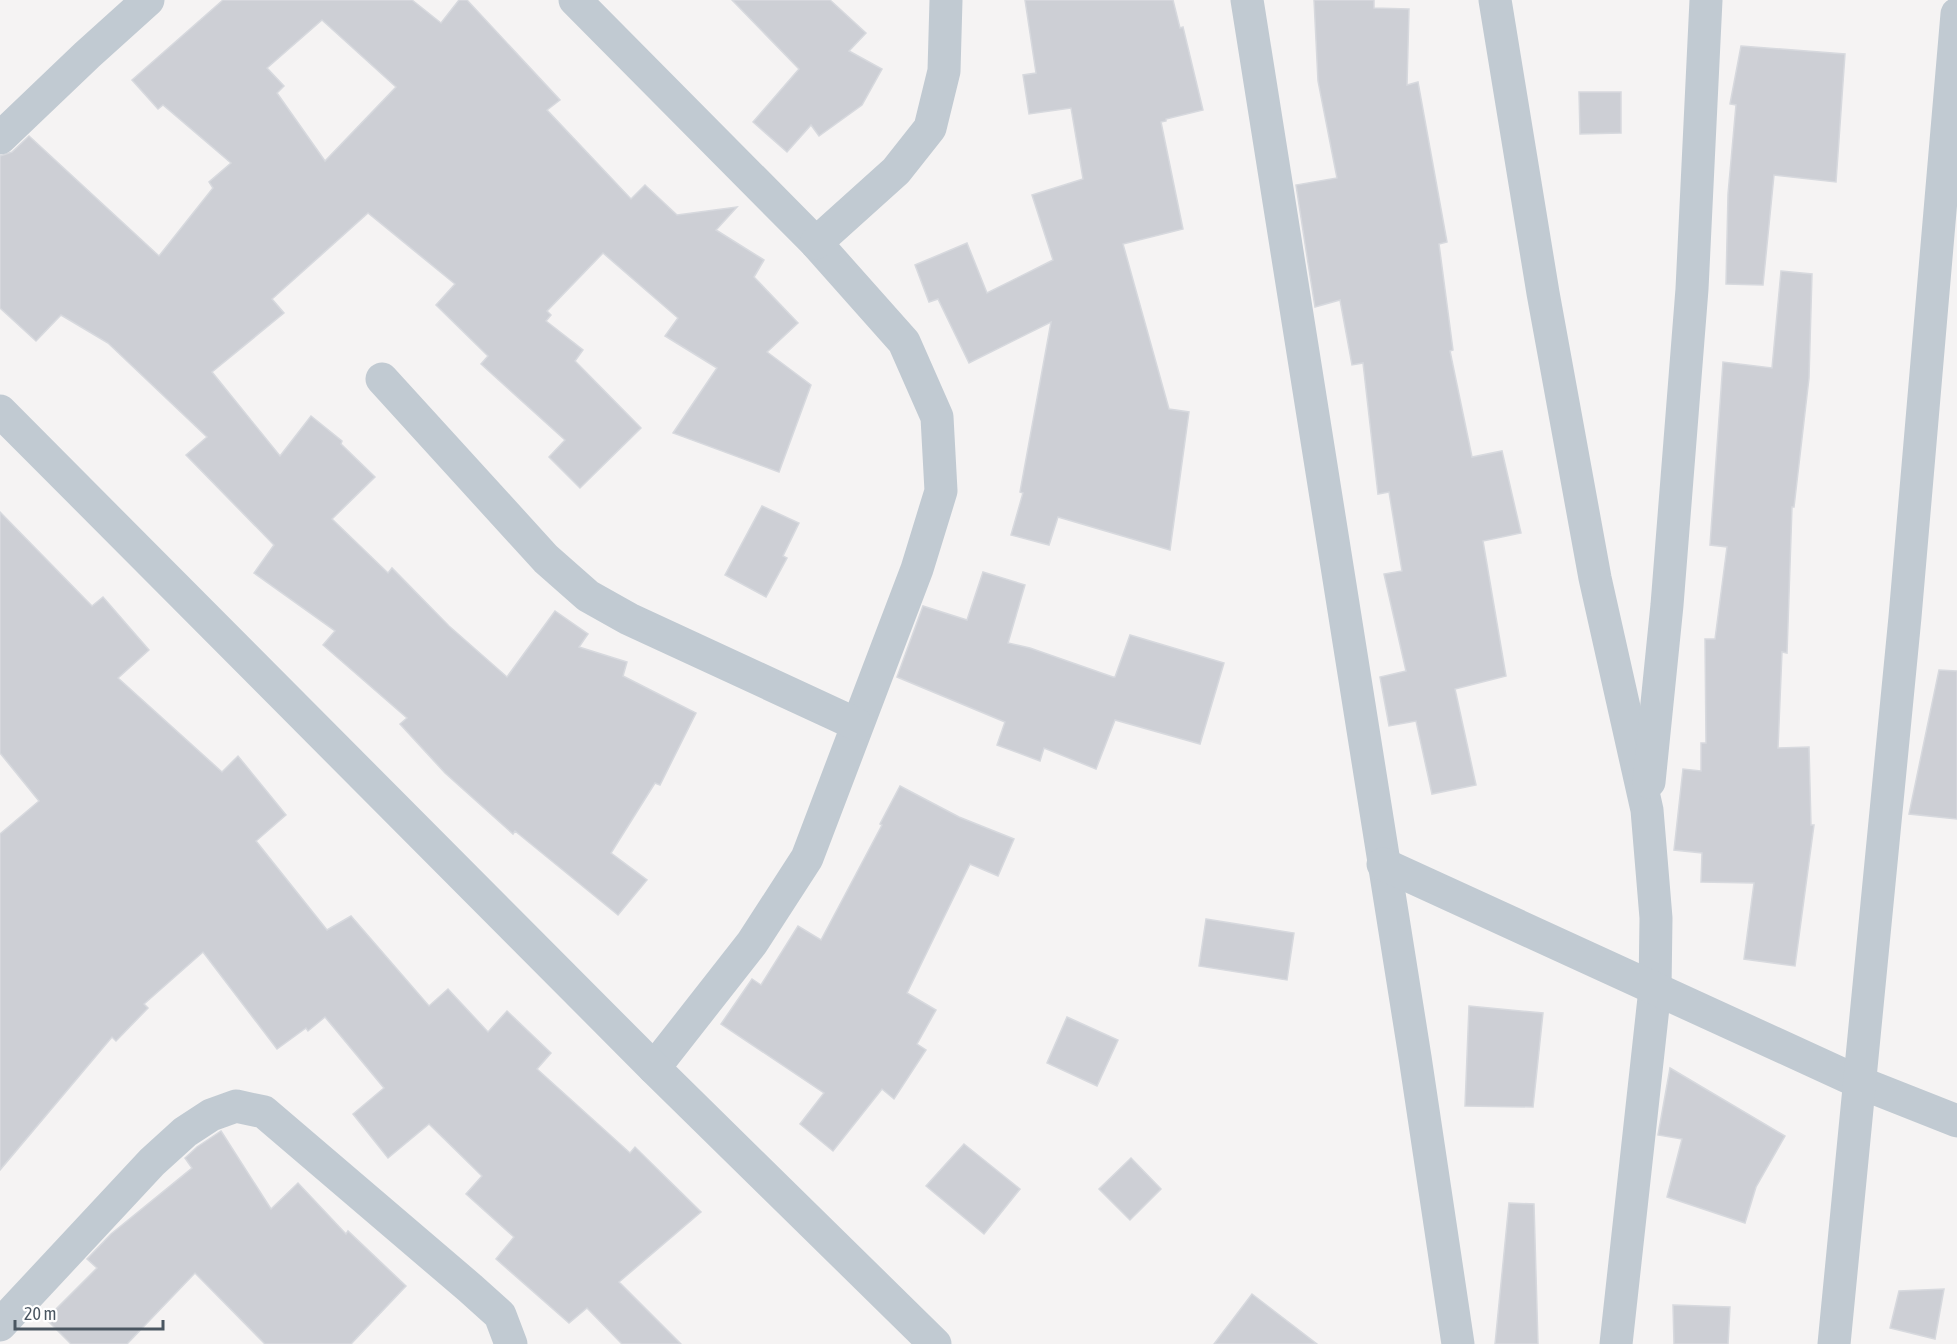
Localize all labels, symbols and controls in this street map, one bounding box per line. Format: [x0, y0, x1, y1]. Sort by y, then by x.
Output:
scale bar [15, 1293, 164, 1331]
text: 20 m [24, 1303, 56, 1324]

